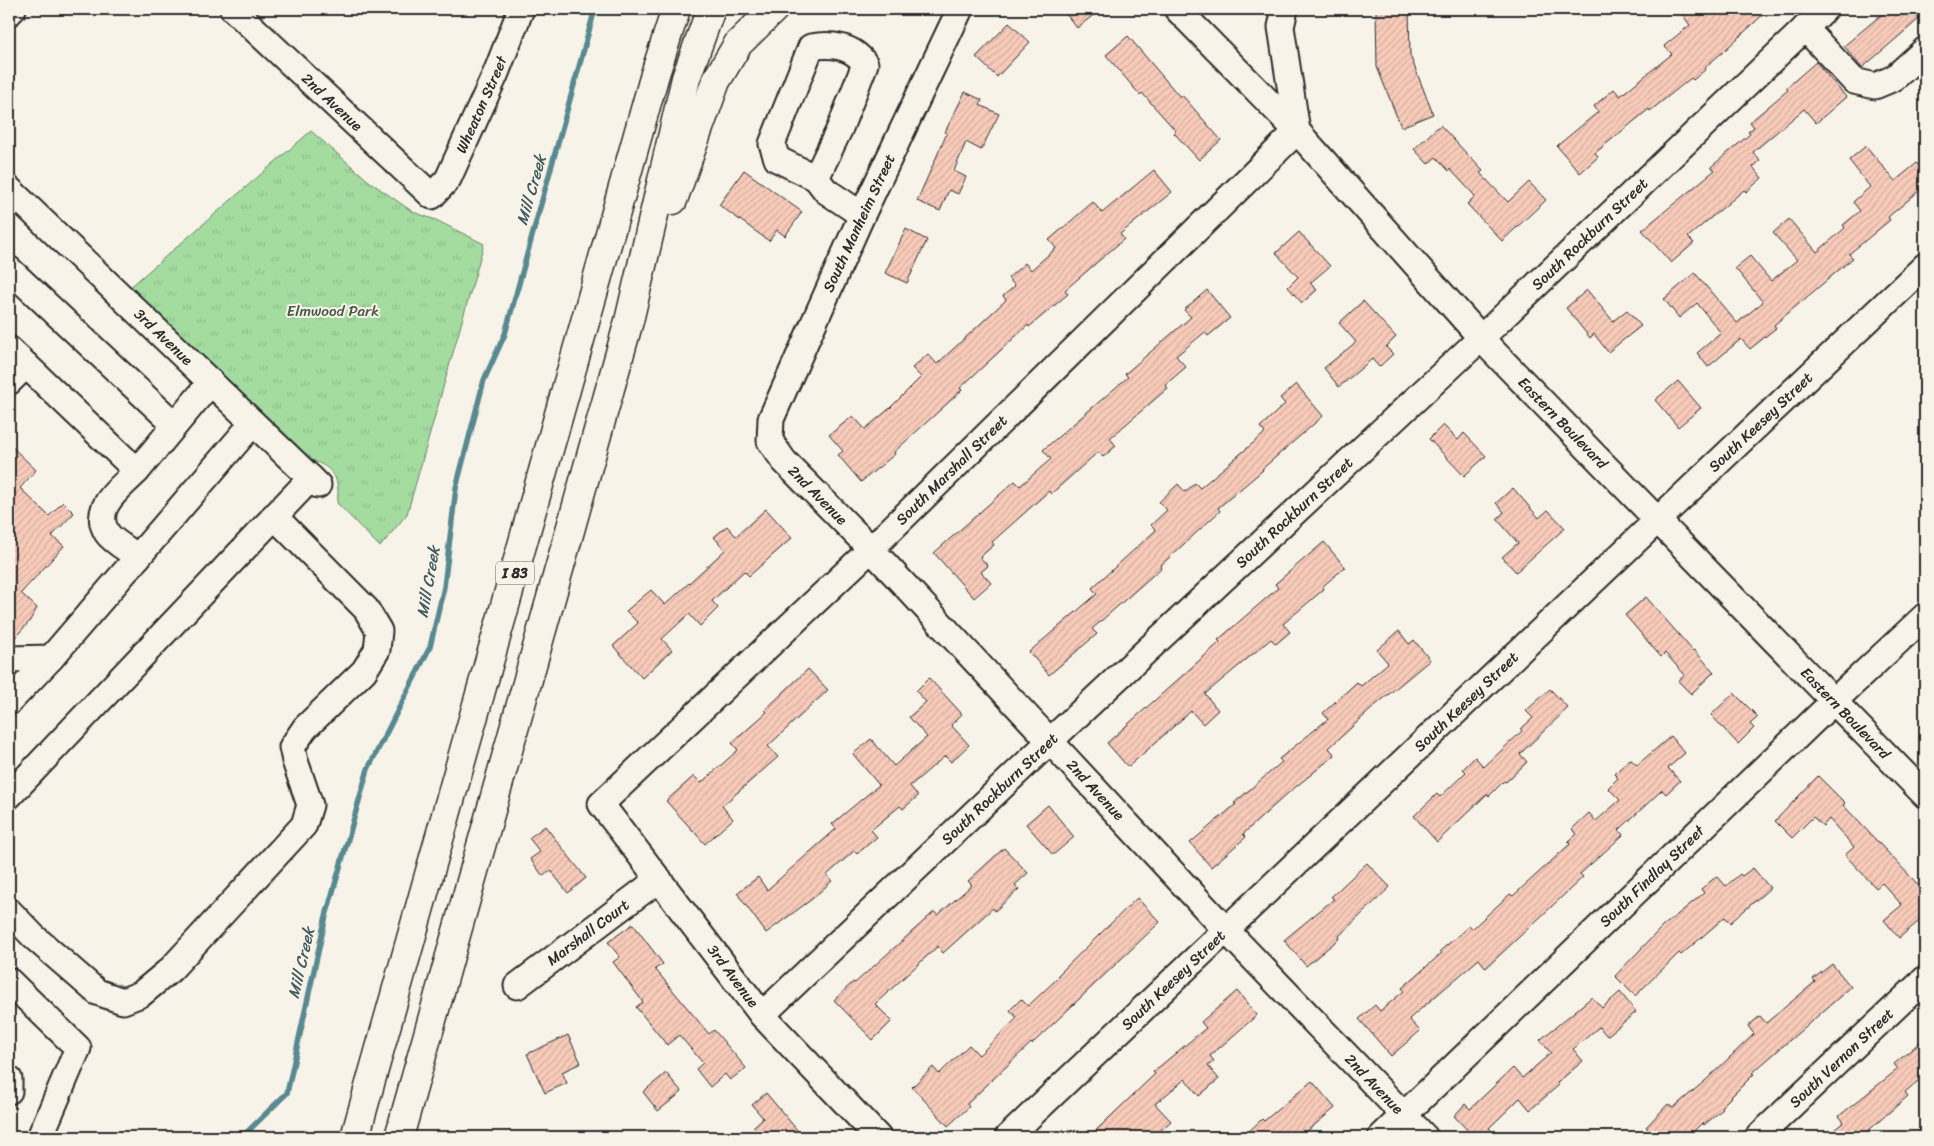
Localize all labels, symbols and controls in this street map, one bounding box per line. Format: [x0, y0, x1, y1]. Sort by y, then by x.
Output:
street label: Wheaton Street [448, 51, 515, 158]
street label: 2nd Avenue [295, 66, 369, 138]
water label: Mill Creek [507, 149, 556, 228]
street label: South Manheim Street [815, 149, 903, 297]
street label: South Rockburn Street [1525, 171, 1655, 297]
park label: Elmwood Park [287, 298, 379, 324]
street label: 3rd Avenue [128, 302, 199, 372]
street label: South Keesey Street [1702, 365, 1819, 479]
street label: Eastern Boulevard [1511, 371, 1615, 476]
street label: South Marshall Street [889, 408, 1014, 531]
street label: South Rockburn Street [1229, 450, 1360, 575]
street label: 2nd Avenue [782, 459, 854, 532]
water label: Mill Creek [407, 542, 449, 620]
road number: I 83 [496, 562, 534, 584]
street label: South Keesey Street [1408, 645, 1525, 758]
street label: Eastern Boulevard [1794, 661, 1897, 766]
street label: South Rockburn Street [935, 726, 1065, 851]
street label: 2nd Avenue [1060, 753, 1131, 827]
street label: South Findlay Street [1593, 818, 1711, 934]
street label: Marshall Court [541, 892, 636, 972]
water label: Mill Creek [279, 922, 324, 1001]
street label: South Keesey Street [1115, 923, 1232, 1036]
street label: 3rd Avenue [700, 939, 766, 1013]
street label: South Vernon Street [1783, 1001, 1900, 1114]
street label: 2nd Avenue [1338, 1047, 1410, 1121]

